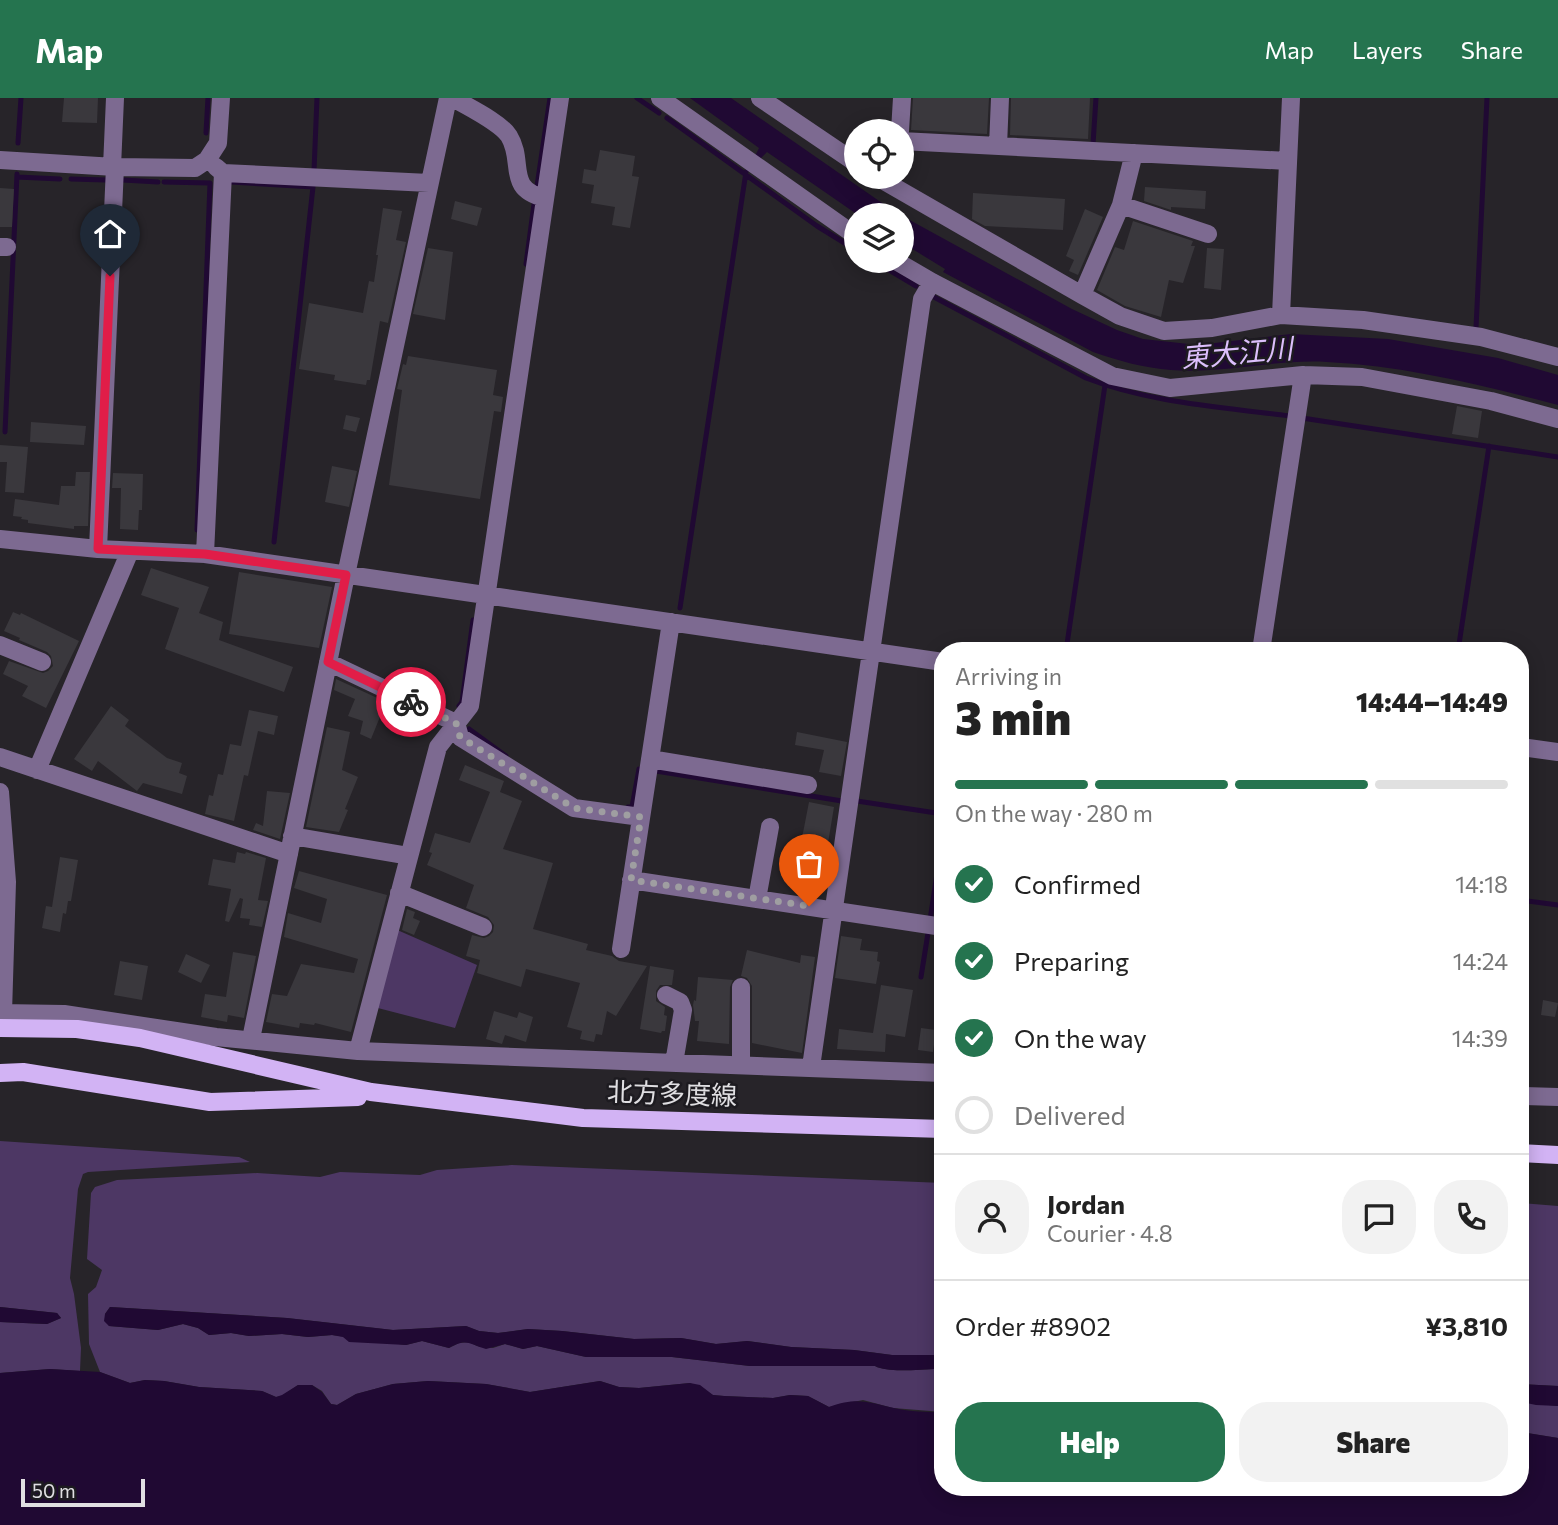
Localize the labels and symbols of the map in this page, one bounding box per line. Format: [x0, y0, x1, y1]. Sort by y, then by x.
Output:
pin [80, 204, 140, 276]
water label: 東大江川 [1180, 330, 1297, 374]
courier [376, 667, 446, 737]
pin [779, 834, 839, 906]
street label: 北方多度線 [607, 1075, 738, 1110]
scale bar [21, 1476, 145, 1508]

